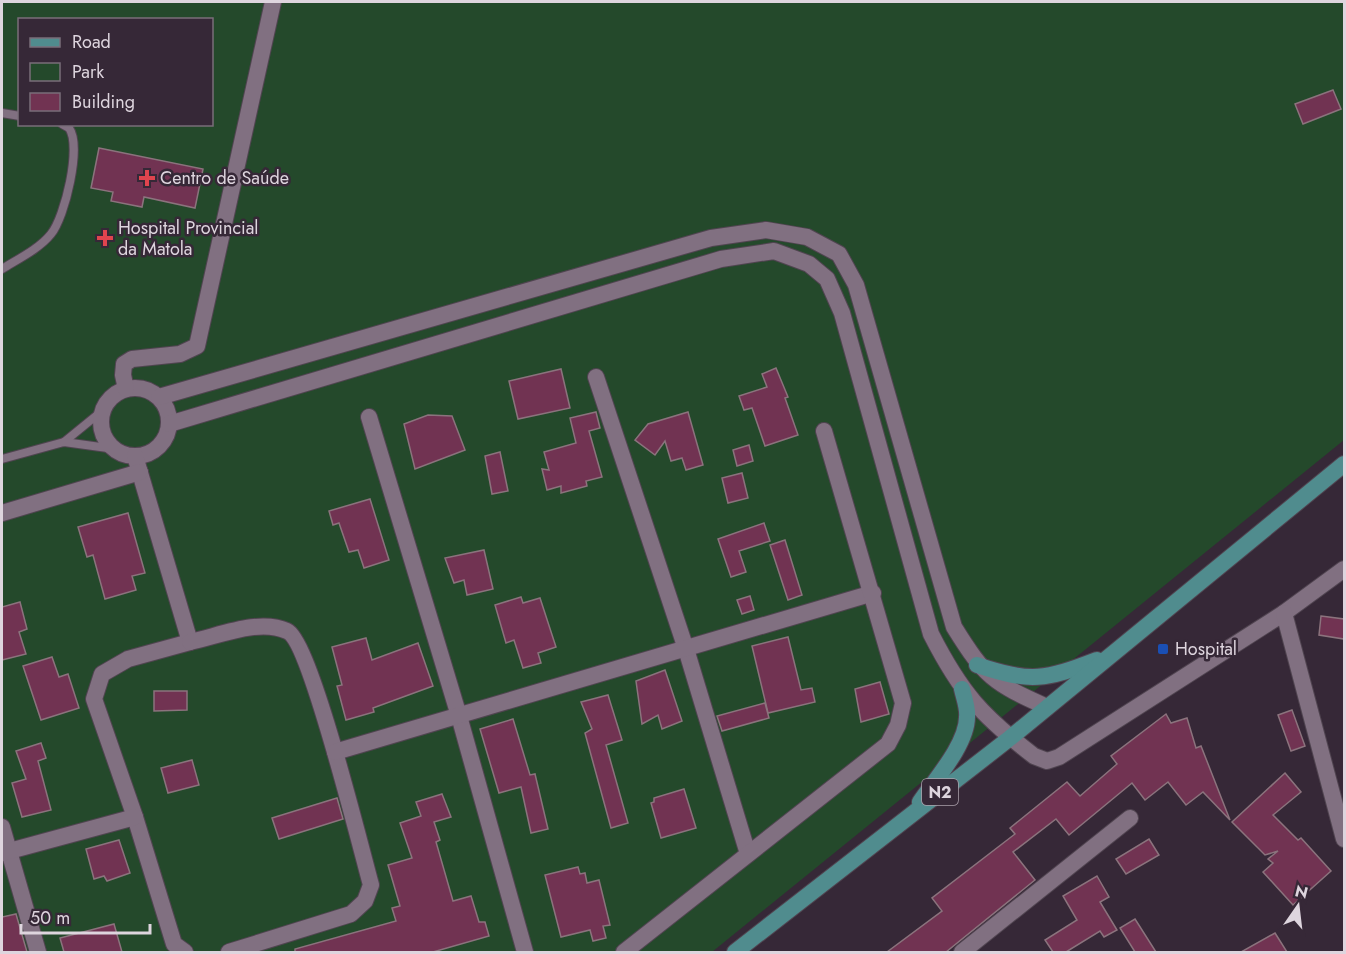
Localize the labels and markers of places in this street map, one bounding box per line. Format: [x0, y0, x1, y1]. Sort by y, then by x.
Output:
place label: Centro de Saúde [160, 165, 289, 191]
marker: Centro de Saúde [138, 169, 156, 187]
place label: Hospital Provincial da Matola [118, 215, 259, 262]
marker: Hospital Provincial da Matola [96, 229, 114, 247]
place label: Hospital [1175, 636, 1237, 662]
marker: Hospital [1156, 642, 1170, 656]

